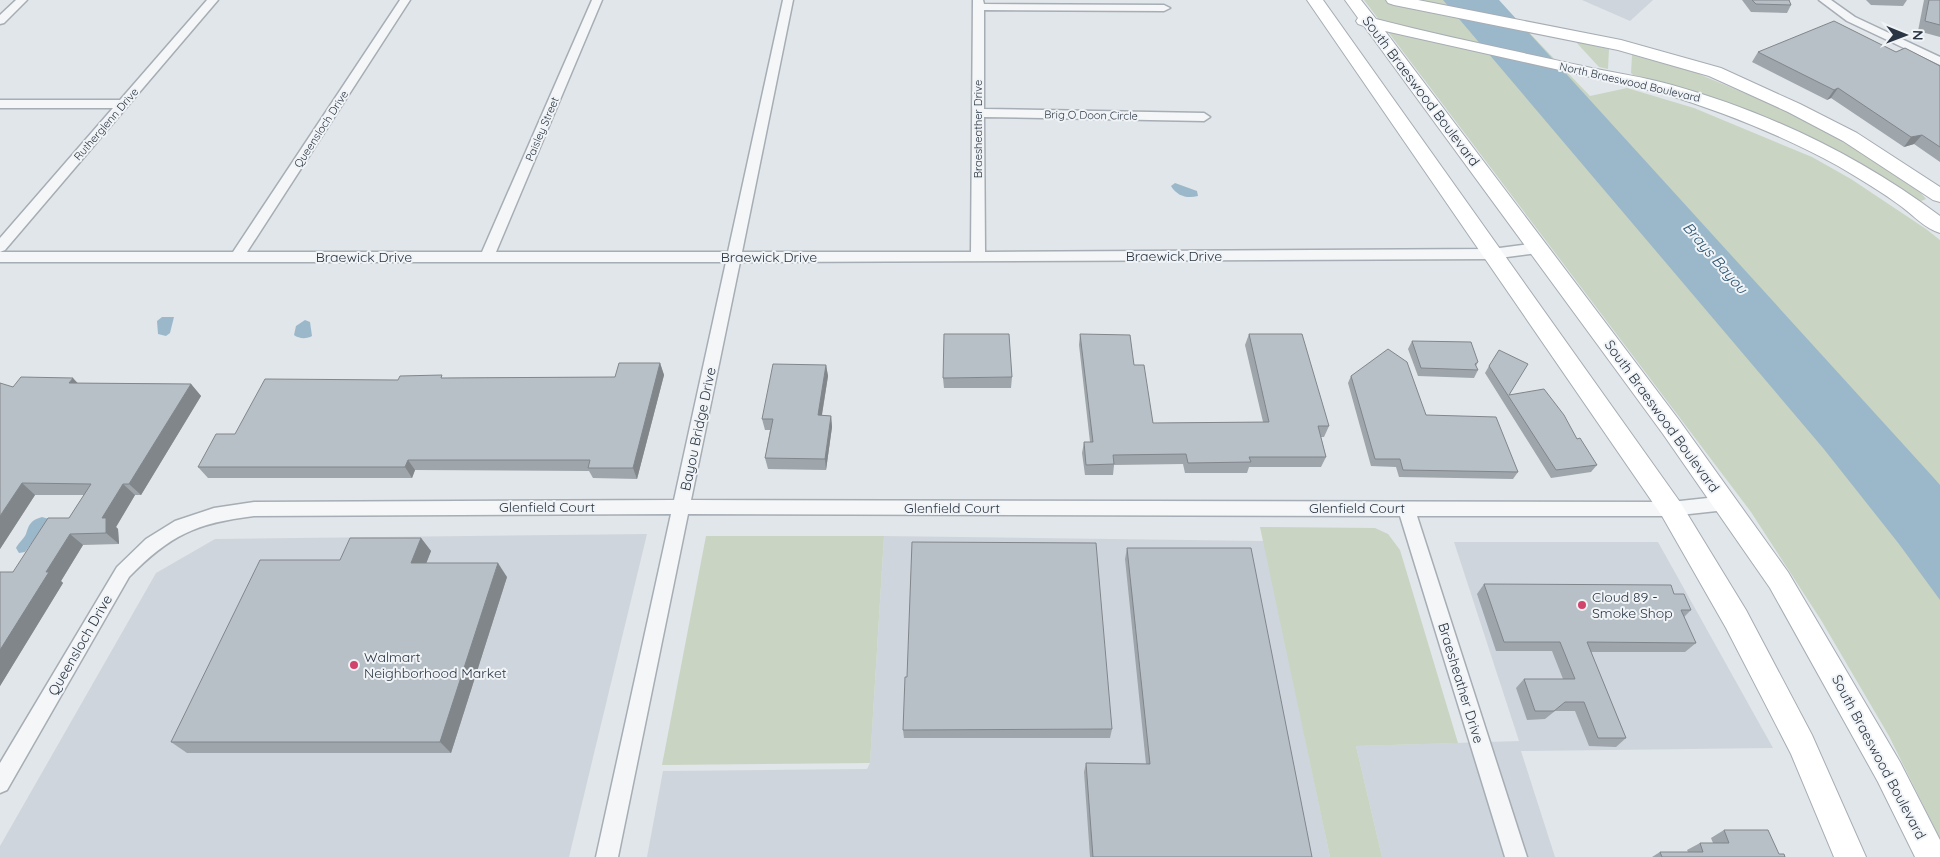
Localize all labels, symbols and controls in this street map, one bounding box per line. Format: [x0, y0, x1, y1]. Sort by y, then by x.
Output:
north arrow [1880, 10, 1930, 60]
street label: South Braeswood Boulevard [1359, 12, 1483, 170]
text: N [1909, 30, 1927, 41]
street label: North Braeswood Boulevard [1558, 59, 1702, 105]
street label: Braesheather Drive [971, 80, 985, 178]
street label: Rutherglenn Drive [71, 85, 141, 163]
street label: Queensloch Drive [291, 88, 351, 170]
street label: Paisley Street [522, 94, 562, 163]
street label: Brig O Doon Circle [1044, 107, 1138, 123]
water label: Brays Bayou [1679, 218, 1753, 299]
street label: Braewick Drive [1126, 247, 1222, 265]
street label: Braewick Drive [316, 248, 412, 266]
street label: Braewick Drive [721, 248, 817, 266]
street label: South Braeswood Boulevard [1601, 336, 1723, 496]
street label: Bayou Bridge Drive [676, 366, 720, 492]
street label: Glenfield Court [499, 498, 595, 516]
street label: Glenfield Court [904, 499, 1000, 517]
street label: Glenfield Court [1309, 499, 1405, 517]
place label: Cloud 89 - Smoke Shop [1592, 588, 1673, 622]
street label: Queensloch Drive [44, 591, 116, 699]
marker: Cloud 89 - Smoke Shop [1576, 599, 1588, 611]
street label: Braesheather Drive [1434, 620, 1488, 746]
place label: Walmart Neighborhood Market [364, 648, 507, 682]
marker: Walmart Neighborhood Market [348, 659, 360, 671]
street label: South Braeswood Boulevard [1828, 672, 1930, 842]

